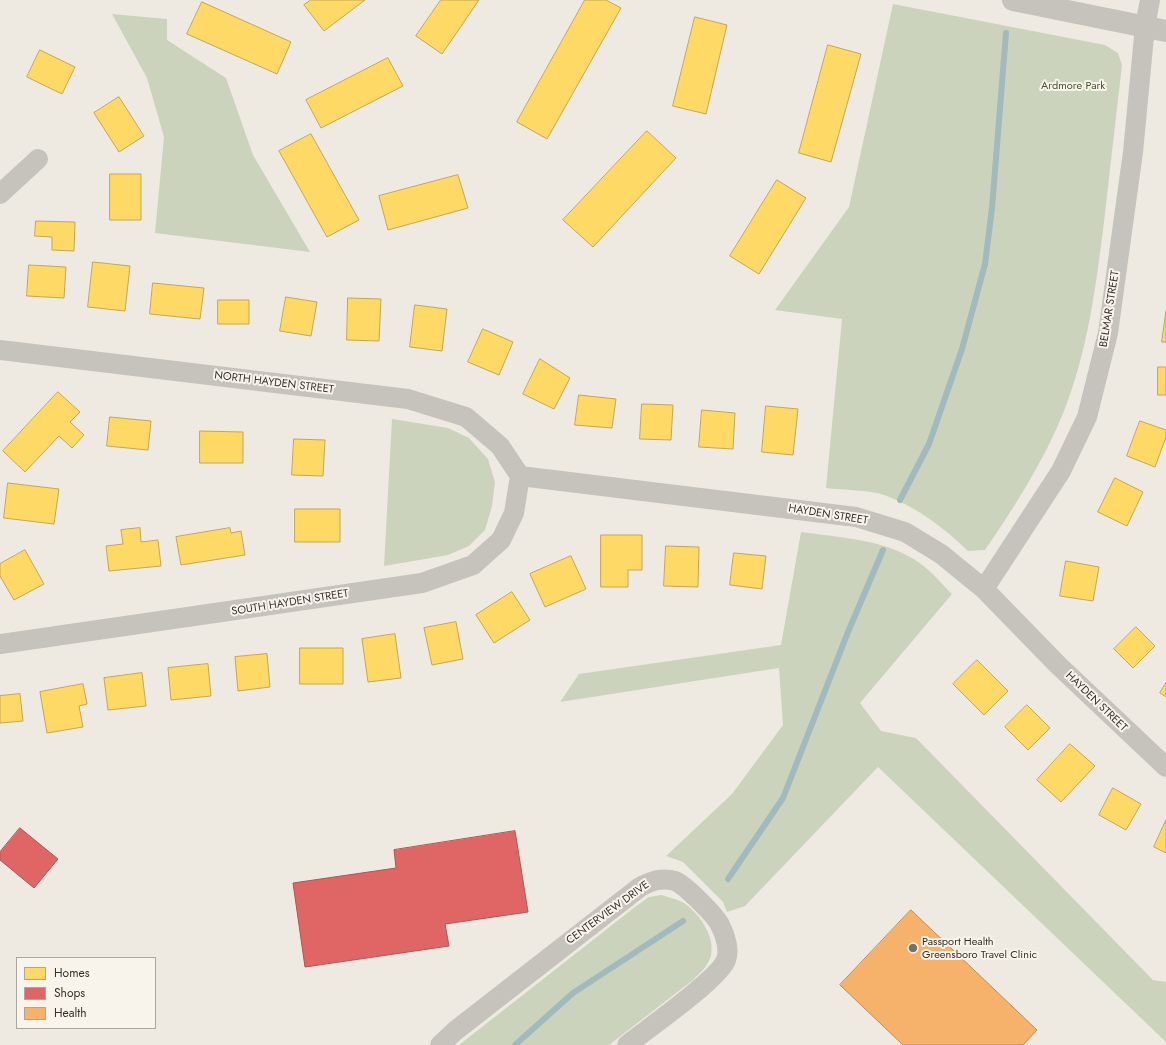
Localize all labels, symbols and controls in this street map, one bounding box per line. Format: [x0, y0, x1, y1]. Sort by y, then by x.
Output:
park label: Ardmore Park [1041, 79, 1105, 93]
street label: BELMAR STREET [1097, 270, 1123, 348]
street label: NORTH HAYDEN STREET [214, 369, 334, 397]
street label: HAYDEN STREET [787, 502, 869, 528]
street label: SOUTH HAYDEN STREET [231, 587, 349, 619]
street label: HAYDEN STREET [1062, 669, 1130, 735]
street label: CENTERVIEW DRIVE [564, 878, 652, 948]
place label: Passport Health Greensboro Travel Clinic [922, 935, 1037, 961]
marker: Passport Health Greensboro Travel Clinic [907, 942, 919, 954]
legend [16, 957, 156, 1029]
text: Homes [54, 964, 90, 982]
text: Shops [54, 984, 85, 1002]
text: Health [54, 1004, 86, 1022]

